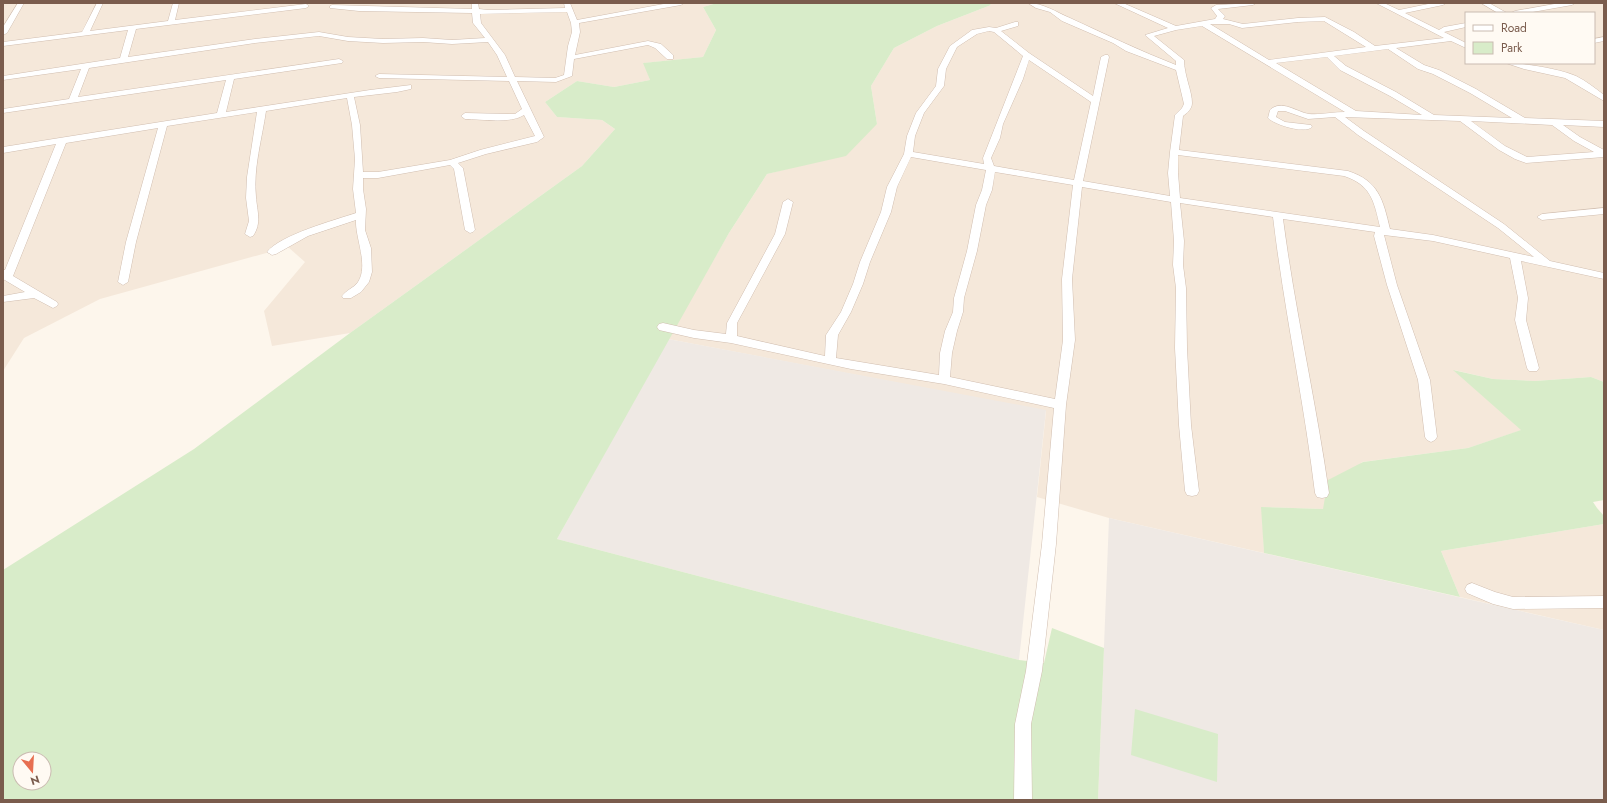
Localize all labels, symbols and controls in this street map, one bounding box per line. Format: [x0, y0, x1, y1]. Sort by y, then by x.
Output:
legend [1465, 12, 1595, 64]
text: Road [1501, 19, 1527, 37]
text: Park [1501, 39, 1523, 57]
north arrow [12, 751, 52, 791]
text: N [28, 772, 42, 789]

